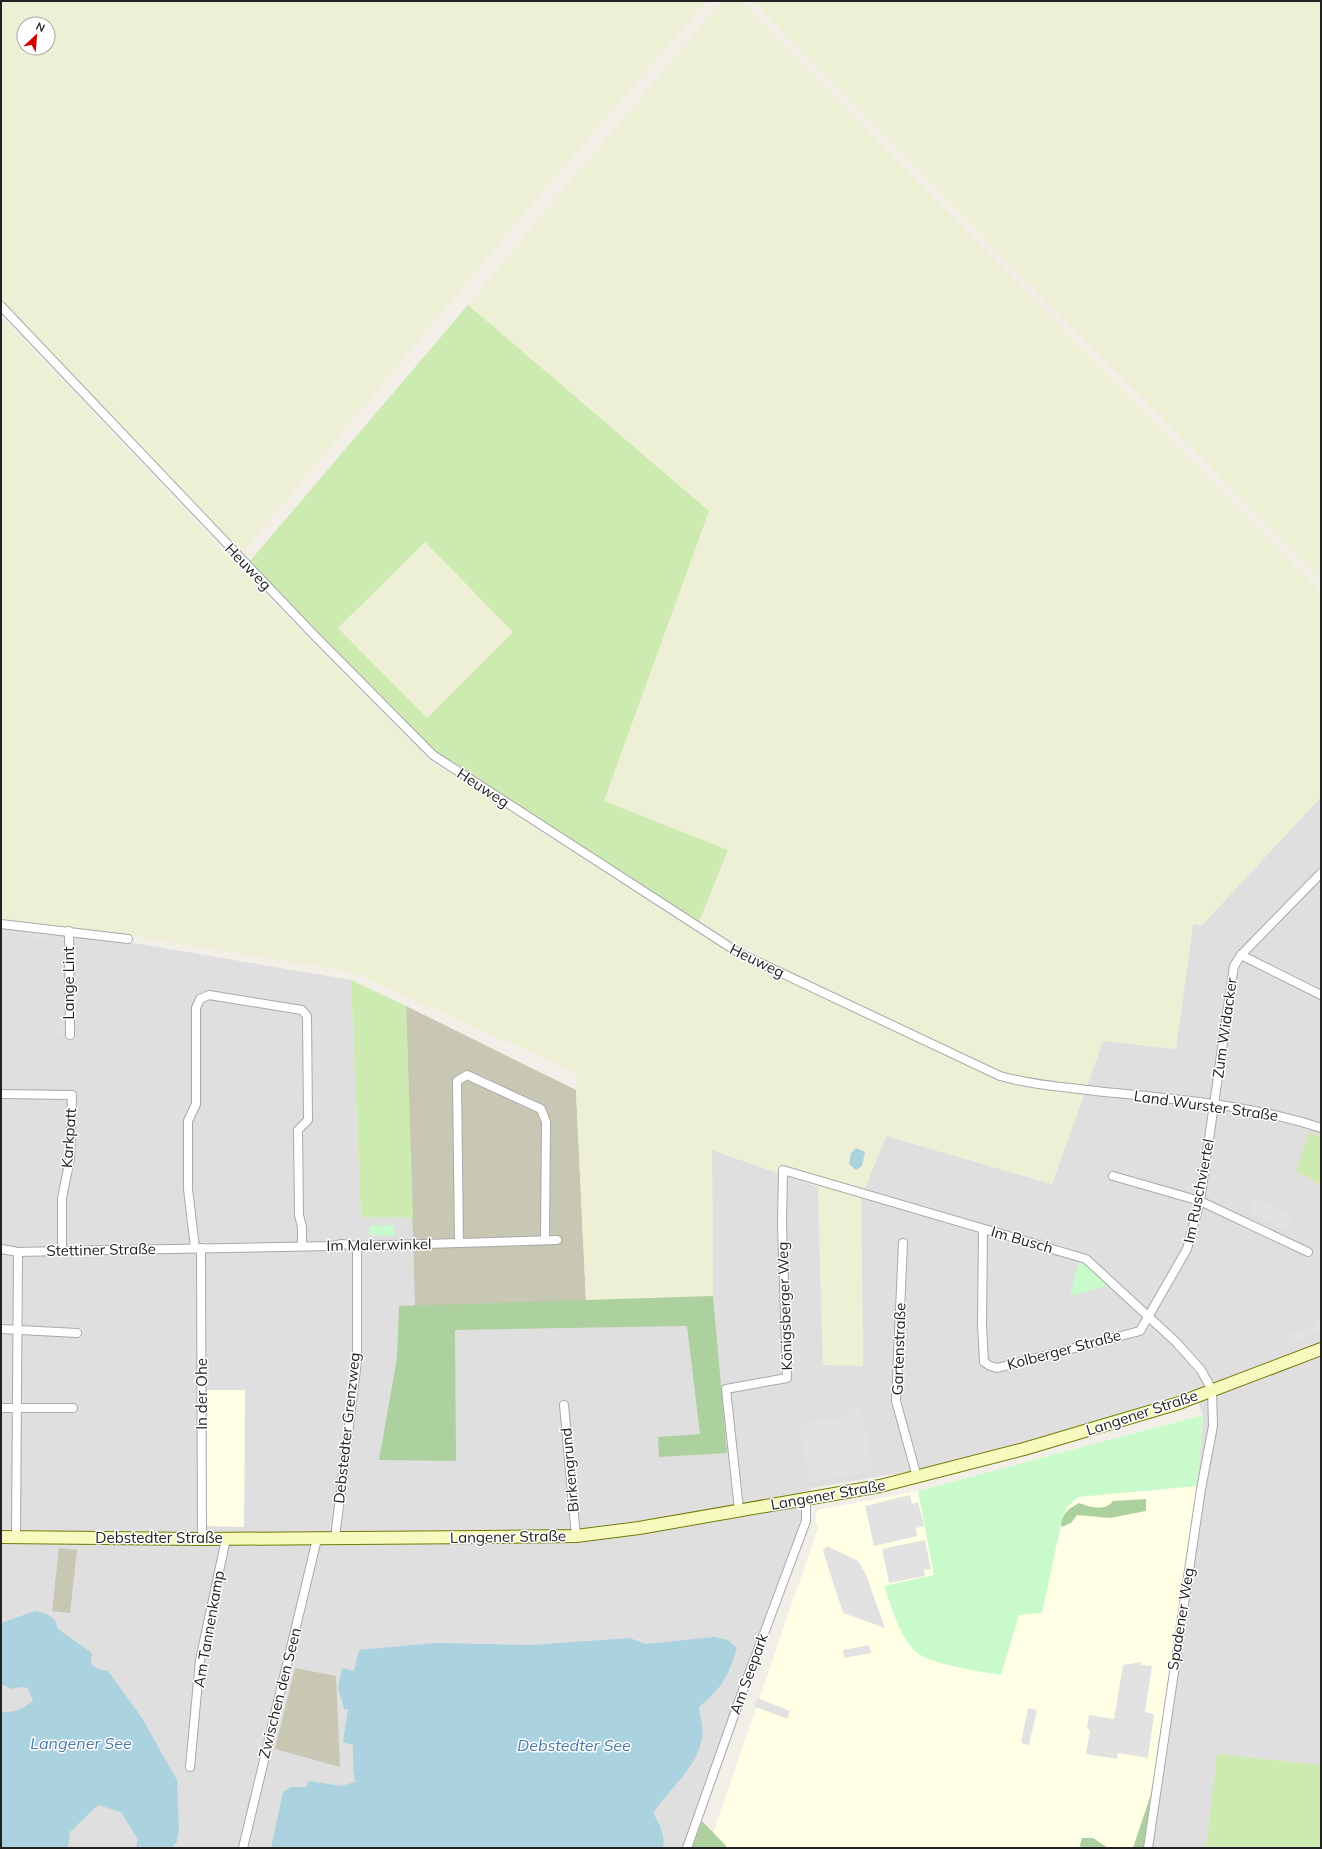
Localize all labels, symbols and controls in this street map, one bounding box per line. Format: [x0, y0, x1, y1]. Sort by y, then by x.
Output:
north arrow [16, 16, 56, 56]
text: N [34, 19, 47, 35]
street label: Heuweg [221, 539, 275, 594]
street label: Heuweg [454, 764, 513, 811]
street label: Heuweg [727, 939, 788, 982]
street label: Lange Lint [59, 947, 78, 1019]
street label: Zum Widacker [1208, 976, 1241, 1079]
street label: Land Wurster Straße [1133, 1086, 1279, 1125]
street label: Karkpatt [57, 1107, 80, 1169]
street label: Im Ruschviertel [1179, 1137, 1218, 1245]
street label: Im Busch [989, 1222, 1055, 1257]
street label: Im Malerwinkel [326, 1234, 432, 1255]
street label: Stettiner Straße [46, 1239, 156, 1260]
street label: Königsberger Weg [773, 1241, 796, 1371]
street label: Gartenstraße [887, 1302, 910, 1396]
street label: Kolberger Straße [1005, 1325, 1123, 1374]
street label: Debstedter Grenzweg [329, 1351, 364, 1504]
street label: In der Ohe [192, 1358, 211, 1430]
street label: Langener Straße [1084, 1386, 1200, 1439]
street label: Birkengrund [556, 1427, 583, 1513]
street label: Langener Straße [769, 1475, 887, 1514]
street label: Langener Straße [450, 1526, 566, 1547]
street label: Debstedter Straße [95, 1528, 223, 1547]
street label: Spadener Weg [1163, 1566, 1198, 1672]
street label: Am Tannenkamp [189, 1569, 228, 1689]
street label: Zwischen den Seen [254, 1626, 305, 1760]
street label: Am Seepark [725, 1630, 772, 1717]
water label: Langener See [30, 1733, 132, 1753]
water label: Debstedter See [517, 1735, 631, 1755]

